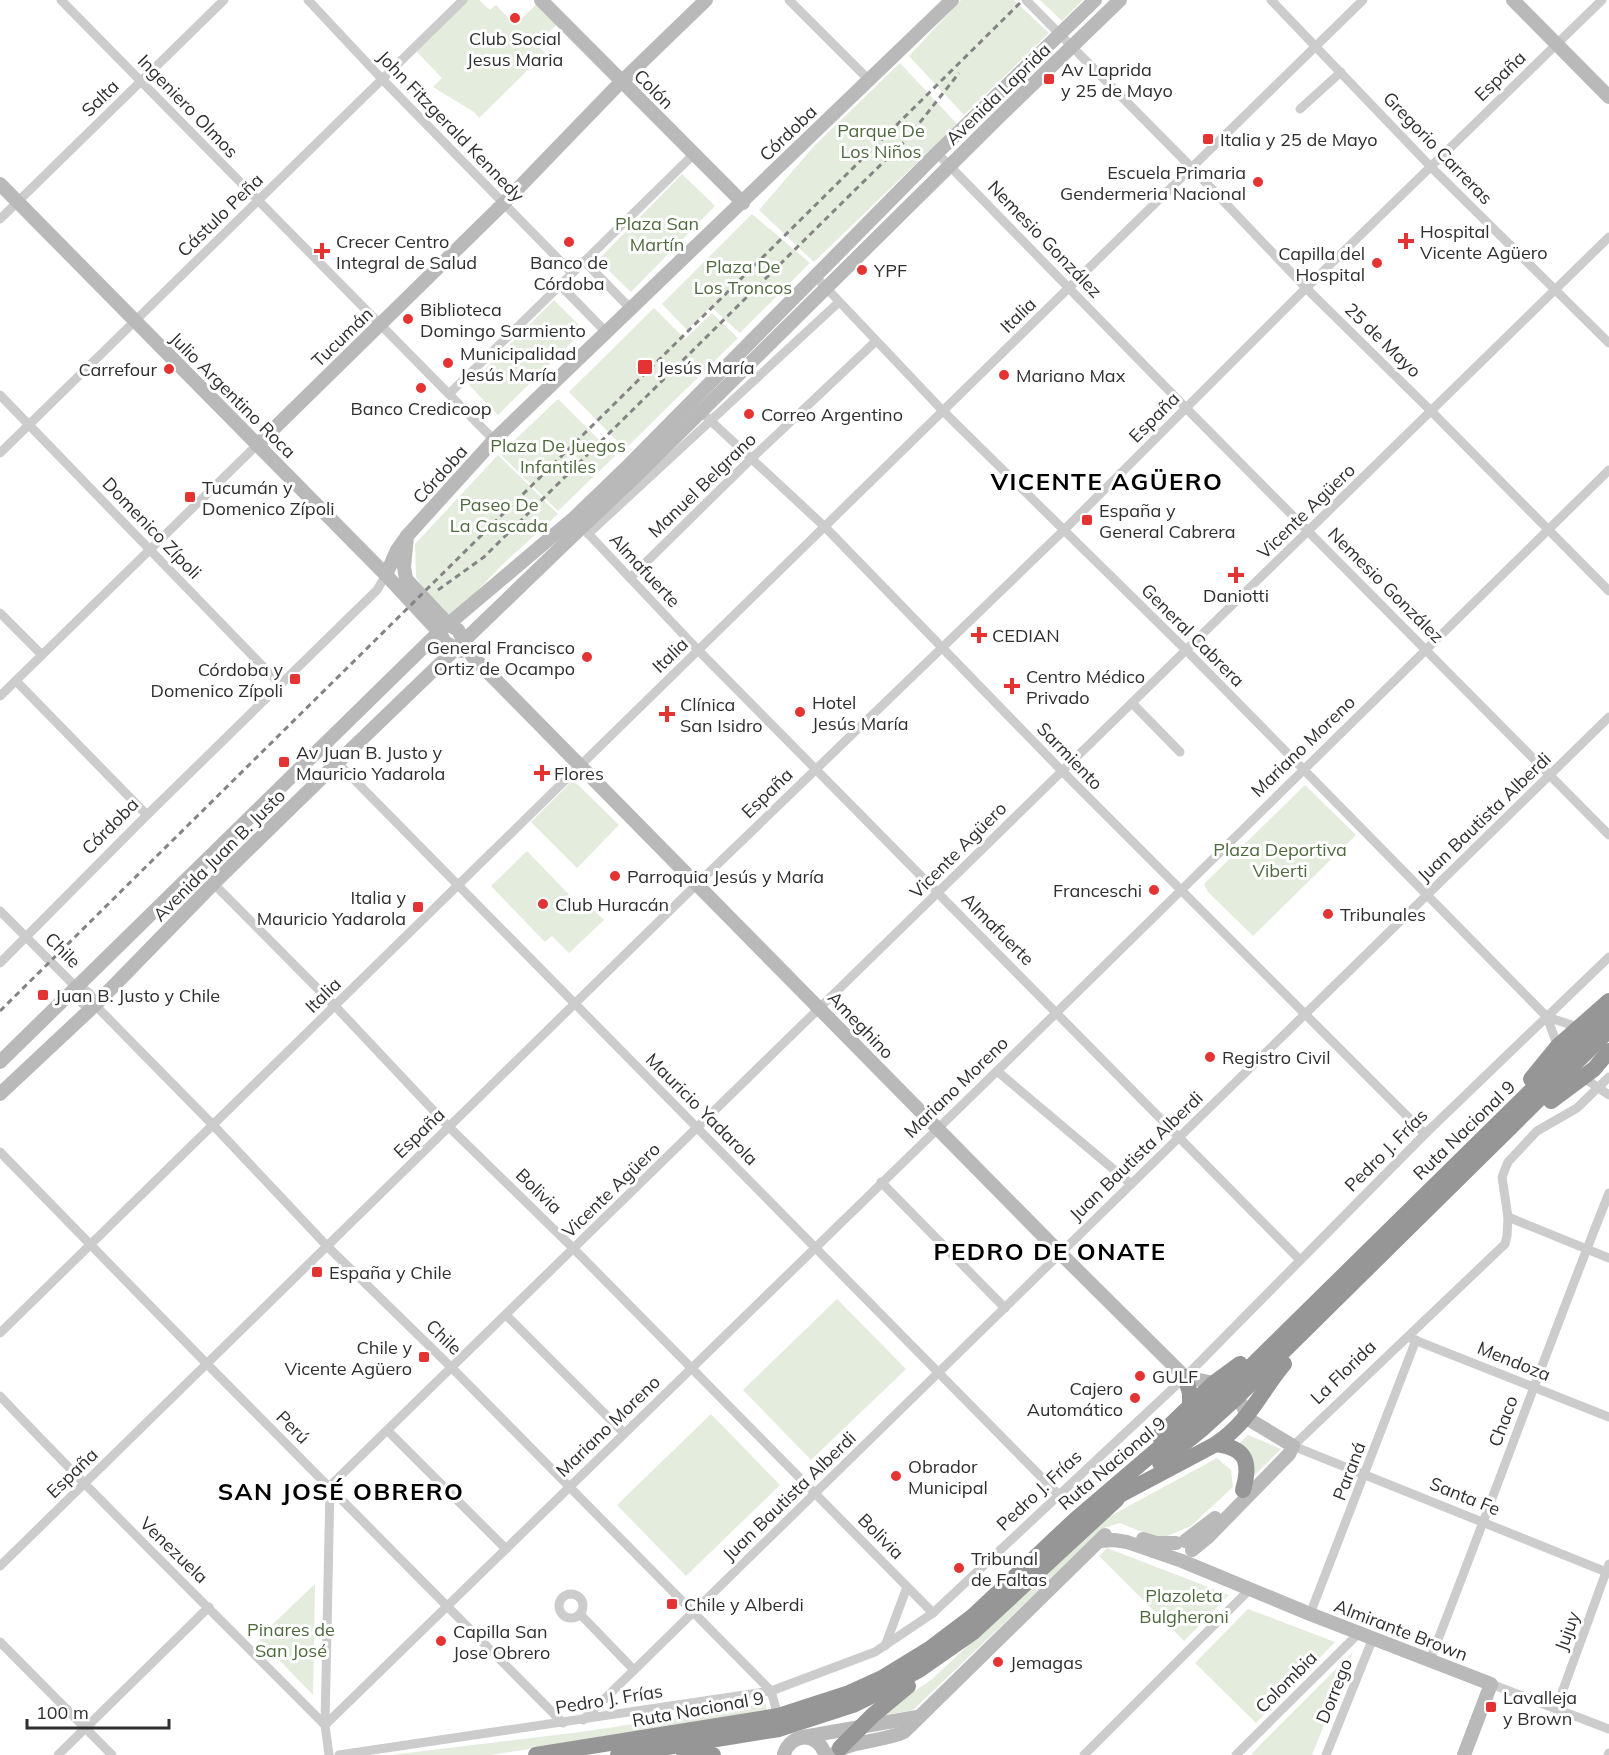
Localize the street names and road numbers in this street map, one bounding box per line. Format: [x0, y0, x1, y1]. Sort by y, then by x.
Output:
street label: Avenida Laprida [941, 38, 1055, 150]
street label: John Fitzgerald Kennedy [373, 45, 530, 207]
street label: España [1470, 46, 1530, 106]
street label: Ingeniero Olmos [133, 49, 243, 163]
street label: Colón [629, 64, 679, 114]
street label: Salta [76, 75, 124, 121]
street label: Gregorio Carreras [1378, 87, 1498, 209]
street label: Córdoba [754, 100, 822, 166]
street label: Cástulo Peña [172, 168, 268, 262]
street label: Nemesio González [983, 175, 1107, 303]
street label: Italia [995, 292, 1041, 338]
street label: 25 de Mayo [1340, 298, 1426, 382]
street label: Tucumán [307, 302, 377, 372]
street label: Julio Argentino Roca [165, 327, 301, 463]
street label: España [1124, 387, 1184, 447]
street label: Manuel Belgrano [643, 428, 761, 542]
street label: Córdoba [408, 440, 472, 508]
street label: Vicente Agüero [1252, 458, 1360, 564]
street label: Domenico Zípoli [98, 472, 206, 584]
street label: Nemesio González [1323, 522, 1449, 648]
street label: Almafuerte [605, 528, 685, 612]
street label: General Cabrera [1137, 579, 1249, 691]
street label: Italia [647, 632, 693, 678]
street label: Mariano Moreno [1246, 690, 1360, 802]
street label: Sarmiento [1032, 717, 1108, 795]
street label: Juan Bautista Alberdi [1412, 747, 1556, 887]
street label: España [737, 763, 797, 823]
street label: Avenida Juan B. Justo [148, 784, 290, 926]
street label: Córdoba [77, 793, 143, 859]
street label: Vicente Agüero [905, 797, 1011, 903]
street label: Almafuerte [957, 888, 1039, 970]
street label: Chile [40, 927, 86, 973]
street label: Italia [300, 972, 346, 1018]
street label: Ameghino [823, 986, 899, 1064]
street label: Mariano Moreno [899, 1031, 1013, 1143]
street label: Mauricio Yadarola [641, 1048, 763, 1170]
street label: Ruta Nacional 9 [1408, 1075, 1520, 1185]
street label: Juan Bautista Alberdi [1064, 1086, 1208, 1226]
street label: España [389, 1103, 449, 1163]
street label: Pedro J. Frías [1340, 1104, 1432, 1196]
street label: Vicente Agüero [557, 1137, 665, 1243]
street label: Bolivia [511, 1163, 567, 1219]
street label: Chile [421, 1314, 467, 1360]
street label: La Florida [1305, 1335, 1381, 1409]
street label: Mendoza [1474, 1336, 1554, 1386]
street label: Mariano Moreno [551, 1370, 665, 1482]
street label: Chaco [1483, 1392, 1523, 1450]
street label: Perú [271, 1405, 315, 1449]
street label: Ruta Nacional 9 [1053, 1411, 1171, 1515]
street label: Juan Bautista Alberdi [717, 1426, 861, 1566]
street label: Paraná [1327, 1439, 1371, 1503]
street label: España [42, 1443, 102, 1503]
street label: Pedro J. Frías [992, 1445, 1086, 1535]
street label: Santa Fe [1426, 1471, 1504, 1521]
street label: Bolivia [853, 1508, 909, 1564]
street label: Venezuela [135, 1512, 213, 1588]
street label: Almirante Brown [1331, 1594, 1471, 1666]
street label: Jujuy [1549, 1608, 1585, 1654]
street label: Colombia [1250, 1646, 1322, 1718]
street label: Dorrego [1311, 1655, 1357, 1727]
street label: Pedro J. Frías [554, 1679, 664, 1719]
street label: Ruta Nacional 9 [630, 1686, 766, 1732]

